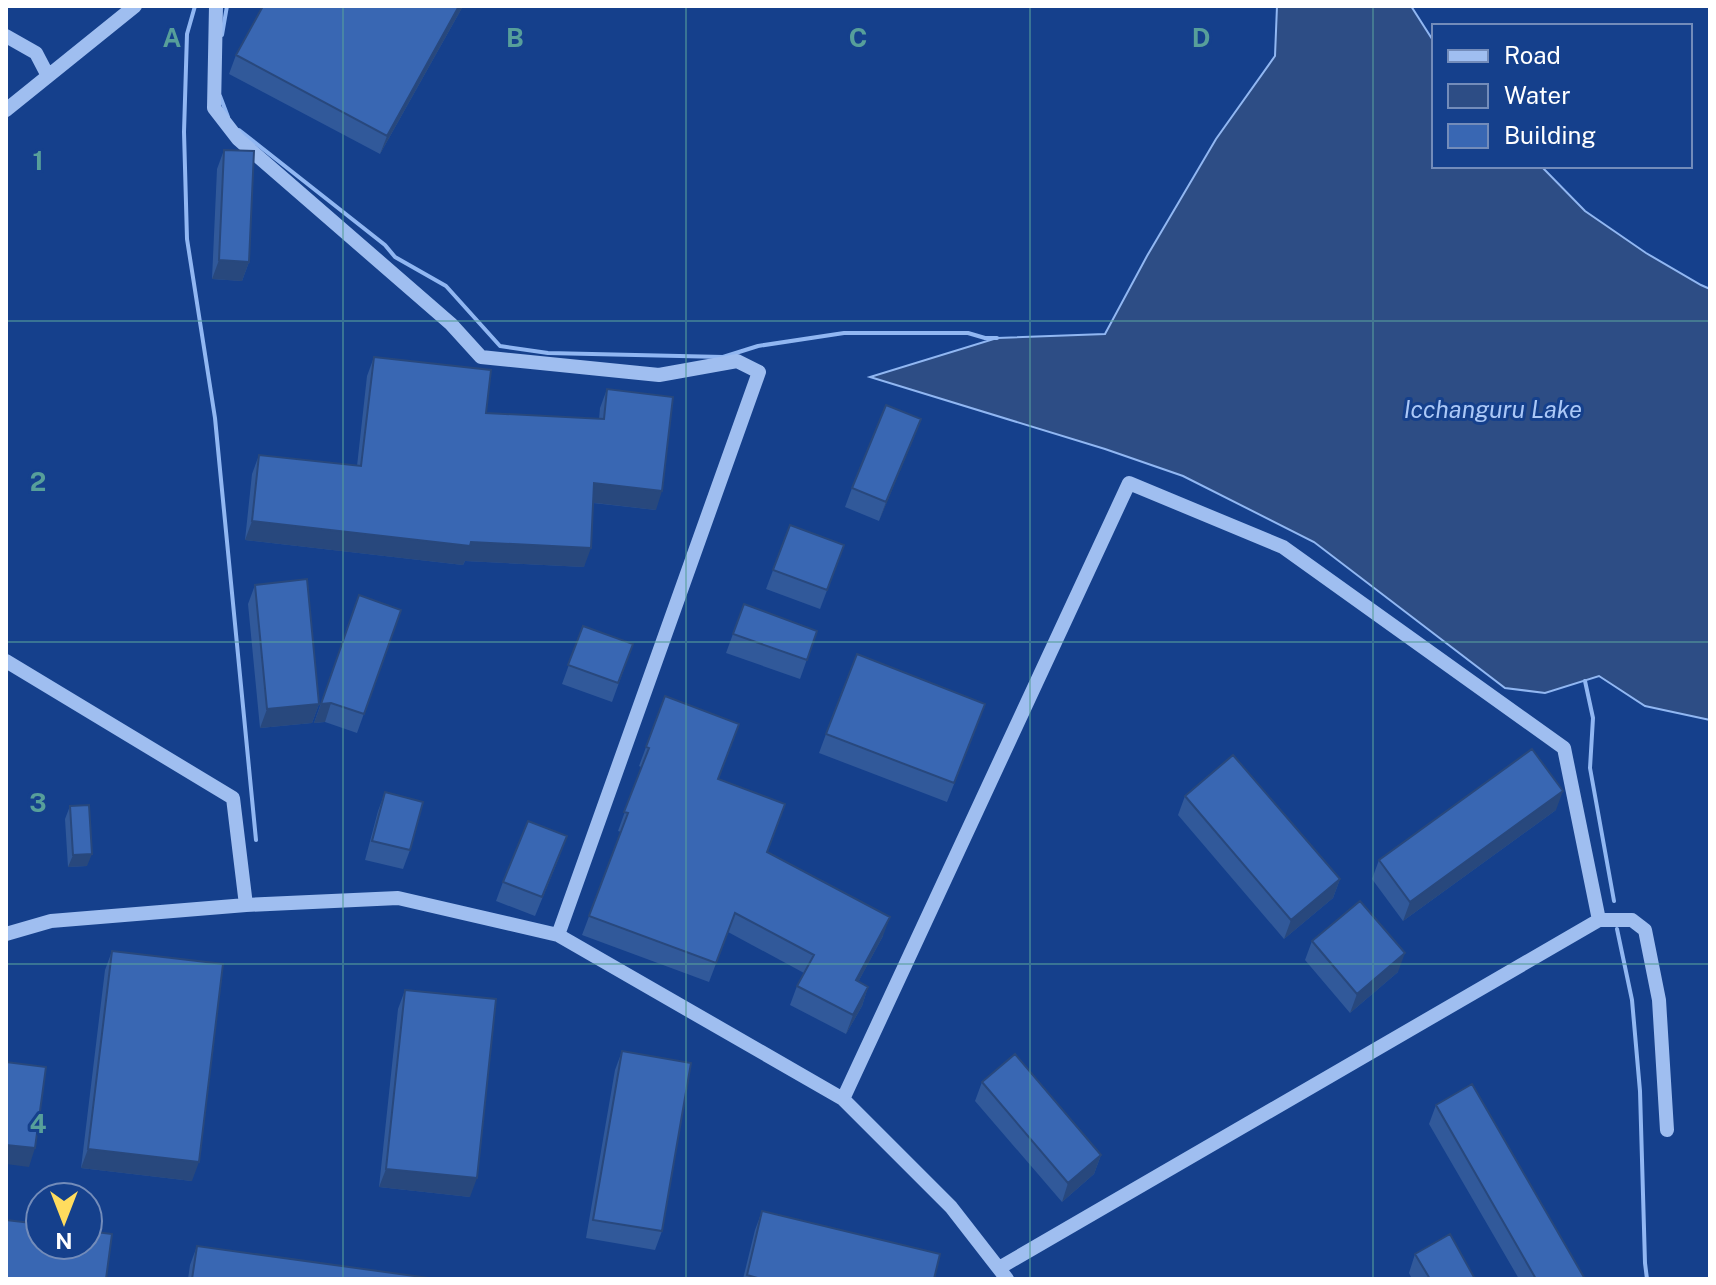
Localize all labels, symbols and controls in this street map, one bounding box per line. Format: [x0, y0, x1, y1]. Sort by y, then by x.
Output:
text: A [163, 22, 182, 53]
text: B [506, 22, 524, 53]
text: C [849, 22, 867, 53]
text: D [1192, 22, 1210, 53]
legend [1432, 24, 1692, 168]
text: Road [1504, 41, 1561, 69]
text: Water [1504, 81, 1571, 109]
text: Building [1504, 121, 1596, 149]
text: 1 [32, 145, 44, 176]
water label: Icchanguru Lake [1404, 395, 1582, 423]
text: 2 [30, 466, 46, 497]
text: 3 [29, 787, 47, 818]
text: 4 [29, 1108, 47, 1139]
north arrow [24, 1181, 104, 1261]
text: N [55, 1228, 73, 1254]

